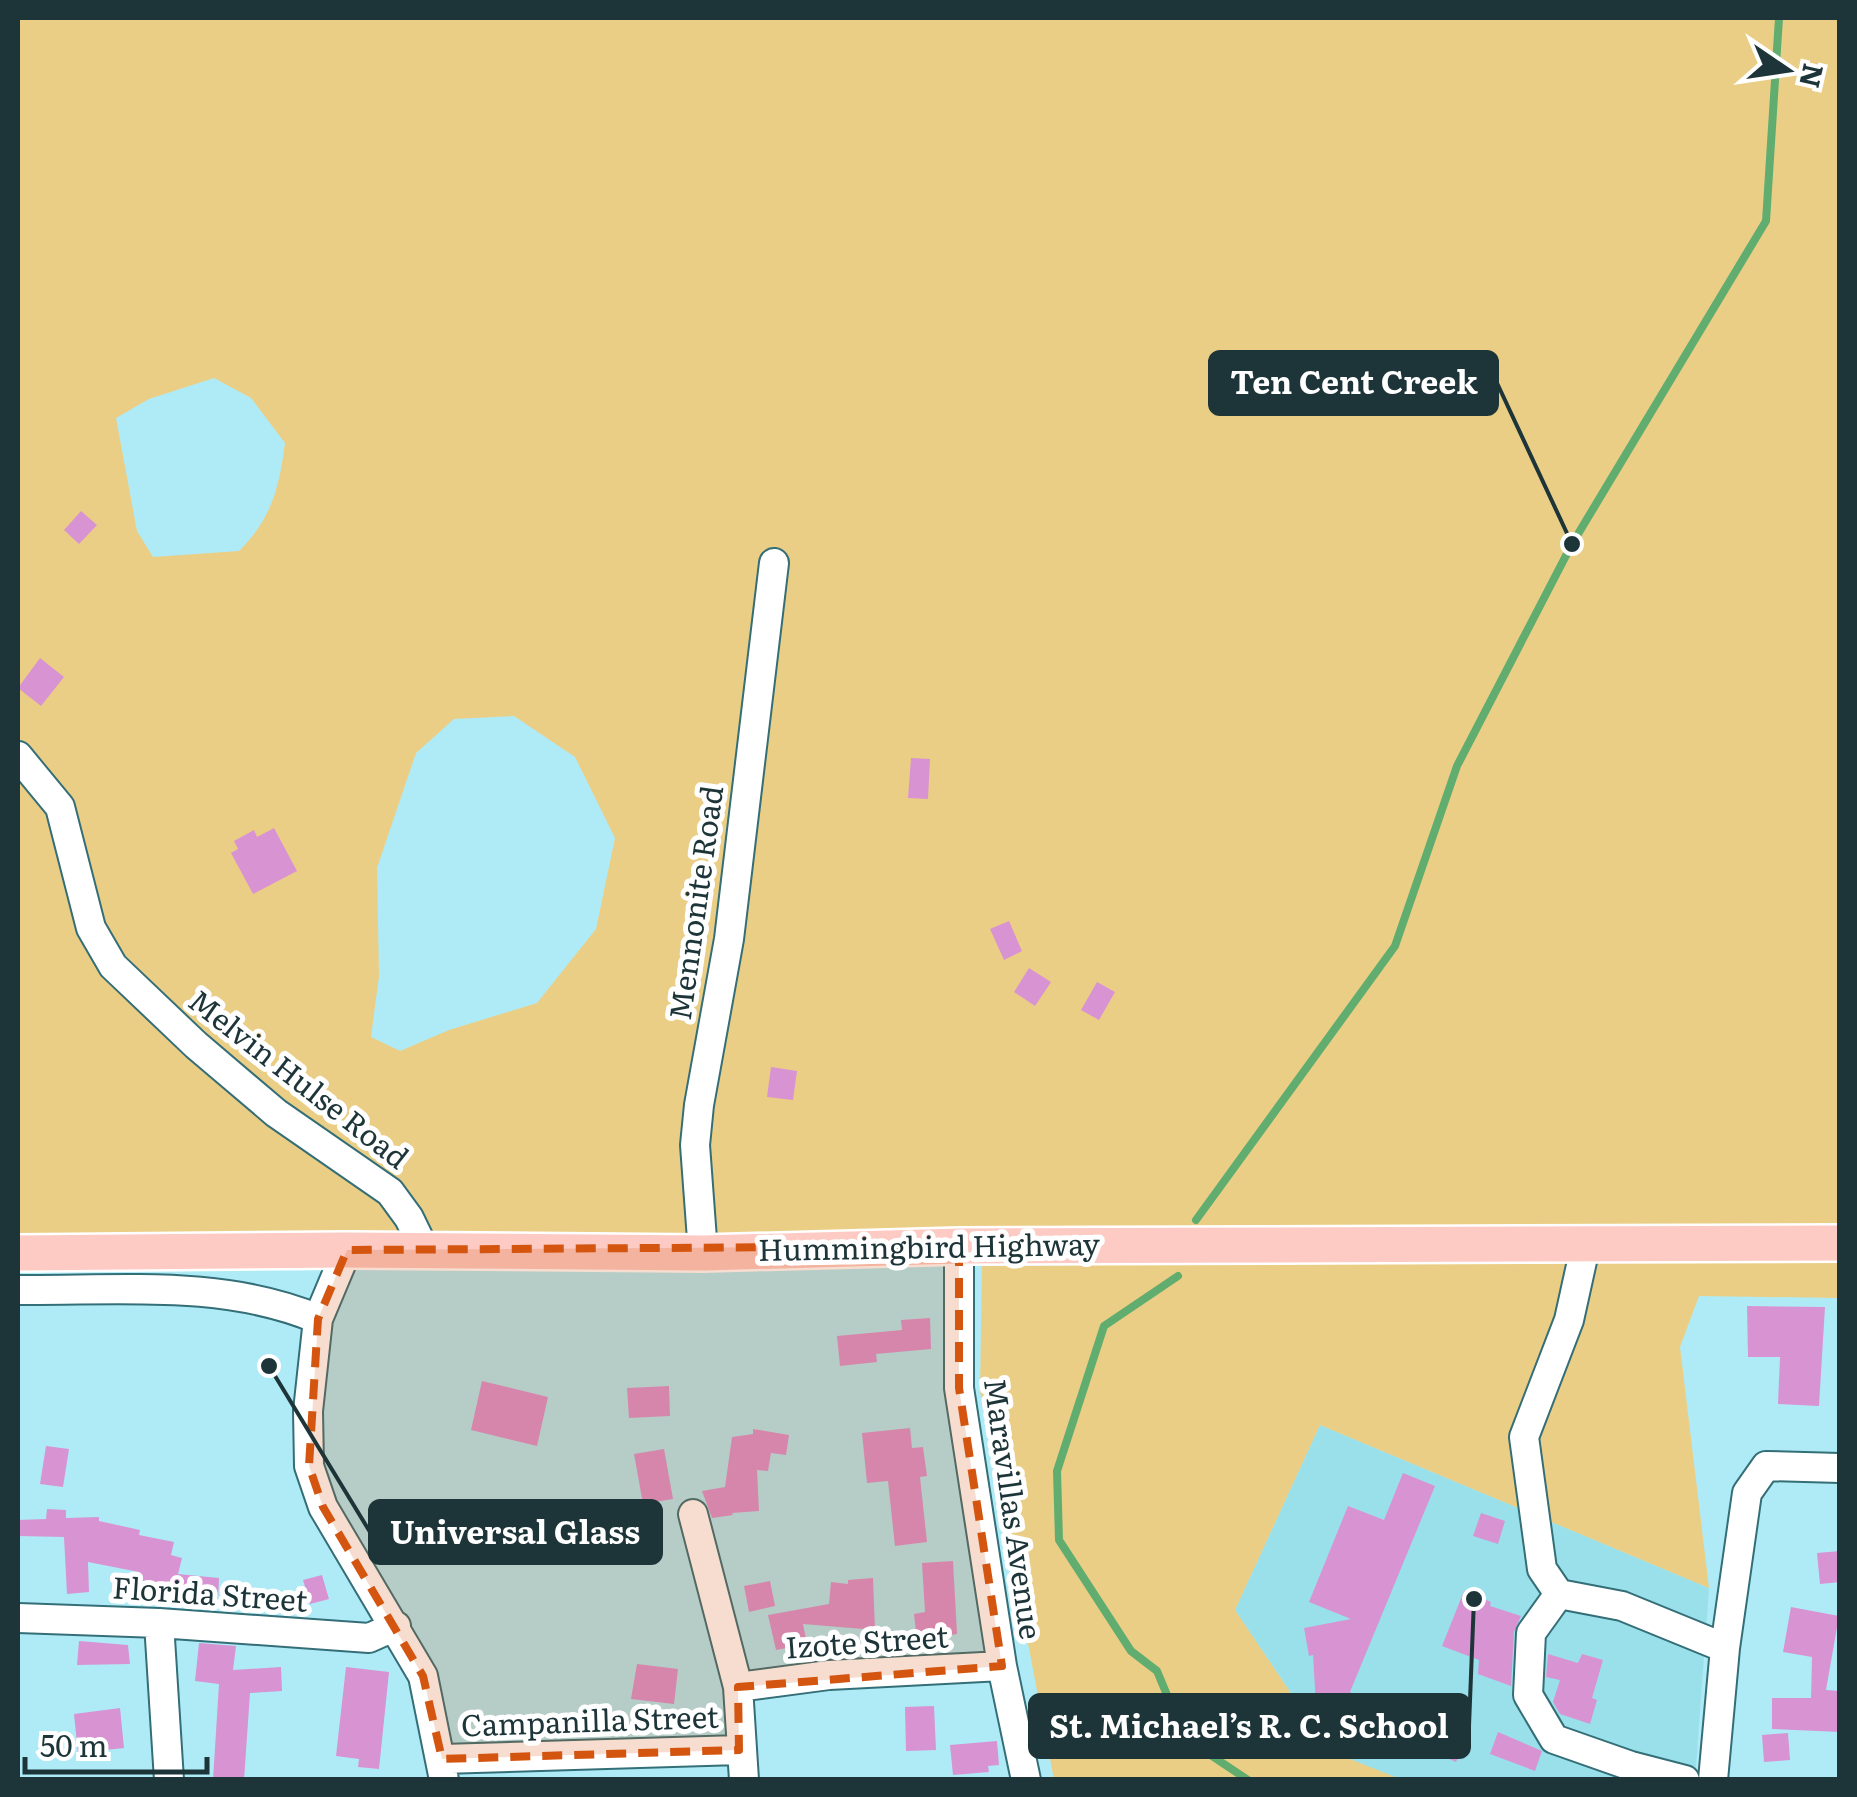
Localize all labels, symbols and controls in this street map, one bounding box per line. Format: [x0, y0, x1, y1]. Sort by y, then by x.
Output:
north arrow [1737, 20, 1837, 120]
text: N [1790, 60, 1836, 92]
callout: Ten Cent Creek [1210, 352, 1497, 414]
text: Ten Cent Creek [1230, 356, 1478, 404]
street label: Mennonite Road [656, 782, 732, 1023]
street label: Melvin Hulse Road [180, 978, 419, 1178]
street label: Hummingbird Highway [758, 1220, 1101, 1270]
street label: Maravillas Avenue [975, 1375, 1055, 1642]
callout: Universal Glass [370, 1501, 661, 1563]
text: Universal Glass [390, 1506, 640, 1554]
street label: Florida Street [111, 1563, 309, 1621]
street label: Izote Street [784, 1612, 950, 1668]
street label: Campanilla Street [460, 1693, 719, 1745]
callout: St. Michael’s R. C. School [1030, 1695, 1469, 1757]
text: St. Michael’s R. C. School [1049, 1700, 1449, 1748]
scale bar [25, 1712, 208, 1774]
text: 50 m [40, 1722, 108, 1766]

